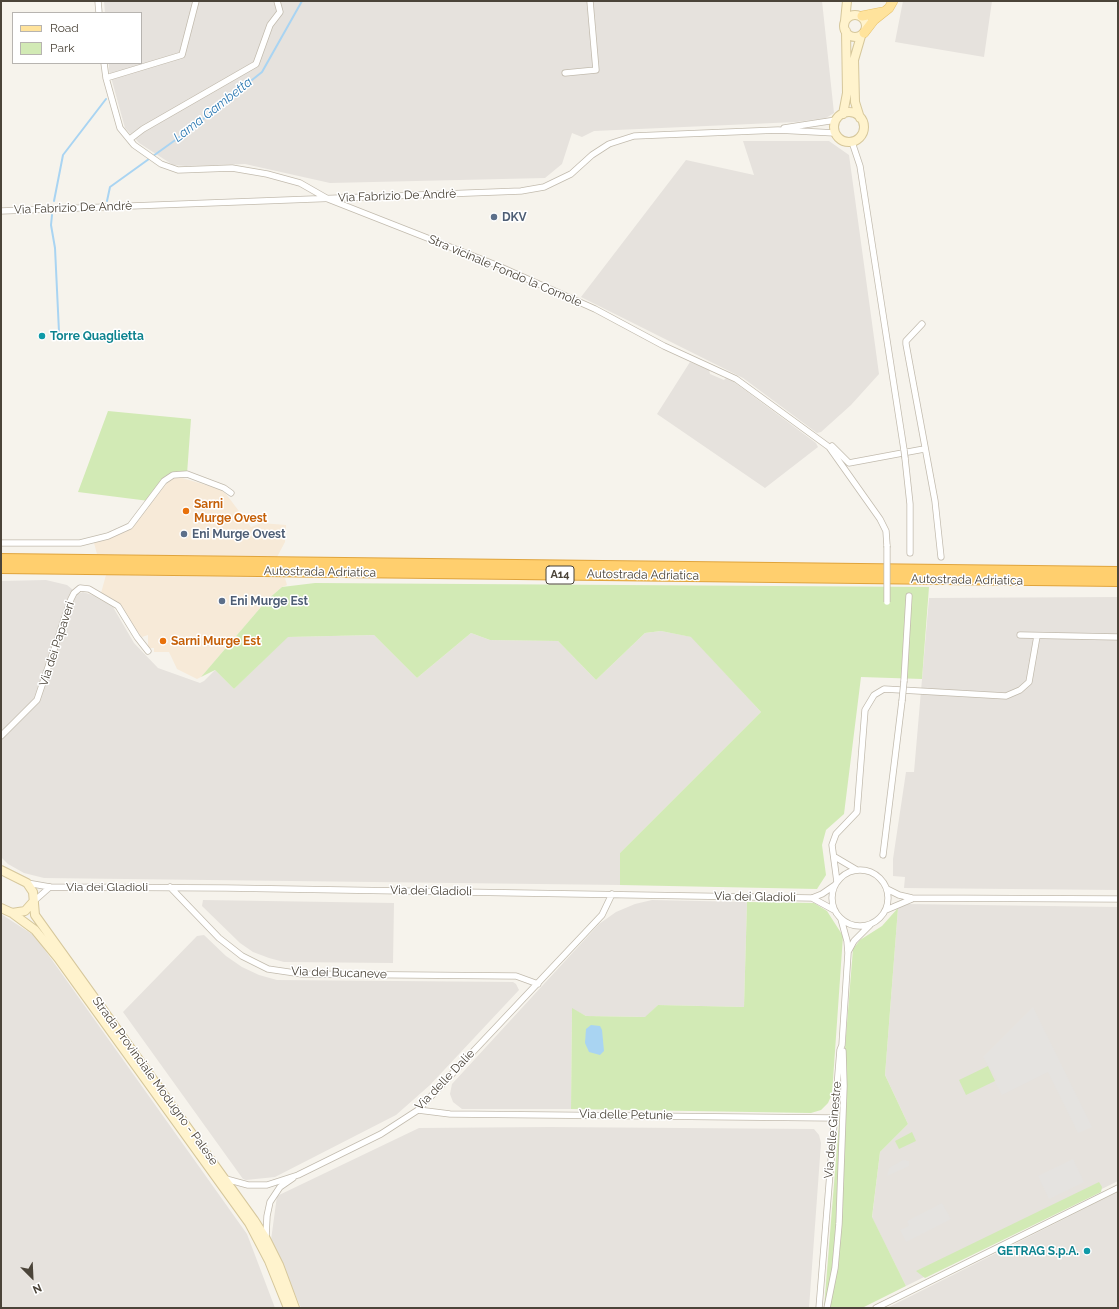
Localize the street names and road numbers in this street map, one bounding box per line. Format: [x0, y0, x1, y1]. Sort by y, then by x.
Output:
street label: Via Fabrizio De Andrè [338, 187, 456, 205]
street label: Via Fabrizio De Andrè [14, 199, 132, 217]
street label: Stra vicinale Fondo la Cornole [426, 232, 584, 310]
street label: Autostrada Adriatica [264, 564, 376, 580]
road number: A14 [546, 566, 574, 584]
street label: Autostrada Adriatica [587, 567, 699, 583]
street label: Autostrada Adriatica [911, 572, 1023, 588]
street label: Via dei Papaveri [37, 600, 77, 688]
street label: Via dei Gladioli [66, 880, 148, 894]
street label: Via dei Gladioli [390, 883, 472, 899]
street label: Via dei Gladioli [714, 889, 796, 905]
street label: Via dei Bucaneve [291, 964, 387, 982]
street label: Strada Provinciale Modugno - Palese [89, 994, 221, 1168]
street label: Via delle Dalie [412, 1046, 478, 1114]
street label: Via delle Ginestre [822, 1081, 844, 1179]
street label: Via delle Petunie [579, 1107, 673, 1123]

